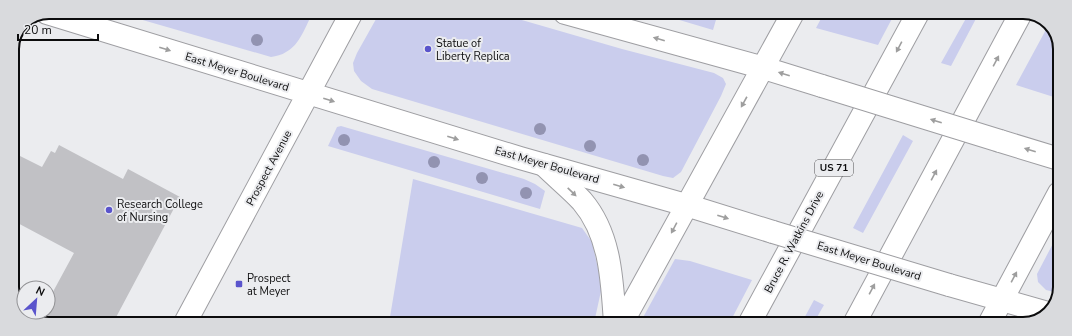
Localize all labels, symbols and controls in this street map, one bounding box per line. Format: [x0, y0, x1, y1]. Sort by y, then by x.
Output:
scale bar [18, 16, 98, 42]
text: 20 m [24, 22, 52, 38]
place label: Statue of Liberty Replica [436, 36, 510, 64]
one-way arrow [653, 36, 665, 42]
one-way arrow [896, 42, 902, 53]
marker: Statue of Liberty Replica [423, 44, 433, 54]
one-way arrow [159, 46, 171, 52]
street label: East Meyer Boulevard [183, 49, 291, 95]
one-way arrow [992, 55, 999, 67]
one-way arrow [778, 71, 790, 77]
one-way arrow [741, 96, 748, 108]
one-way arrow [323, 97, 335, 103]
one-way arrow [930, 118, 942, 124]
street label: Prospect Avenue [243, 127, 295, 208]
one-way arrow [448, 135, 460, 141]
street label: East Meyer Boulevard [493, 143, 601, 187]
one-way arrow [1023, 147, 1035, 153]
road number: US 71 [815, 160, 853, 176]
one-way arrow [931, 169, 937, 181]
one-way arrow [613, 183, 625, 189]
one-way arrow [567, 187, 577, 197]
street label: Bruce R. Watkins Drive [761, 188, 827, 296]
place label: Research College of Nursing [117, 197, 203, 225]
marker: Research College of Nursing [104, 205, 114, 215]
one-way arrow [718, 214, 730, 220]
one-way arrow [671, 222, 677, 233]
street label: East Meyer Boulevard [815, 238, 923, 284]
place label: Prospect at Meyer [247, 271, 290, 299]
one-way arrow [1011, 271, 1017, 283]
marker: Prospect at Meyer [234, 279, 244, 289]
north arrow [16, 280, 56, 320]
text: N [33, 283, 47, 300]
one-way arrow [869, 284, 876, 295]

